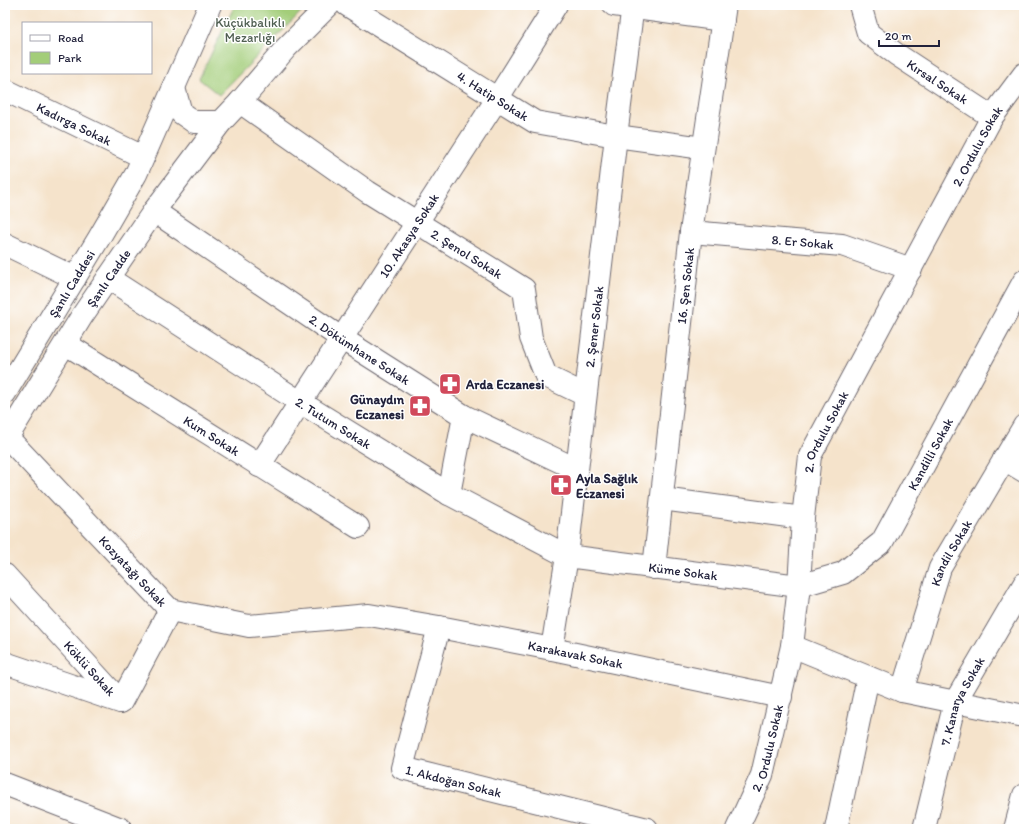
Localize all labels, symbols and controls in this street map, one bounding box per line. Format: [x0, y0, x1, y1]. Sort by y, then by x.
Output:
park label: Küçükbalıklı Mezarlığı [215, 15, 285, 45]
legend [22, 22, 152, 74]
scale bar [879, 22, 939, 48]
text: 20 m [885, 29, 912, 43]
text: Road [58, 31, 84, 45]
text: Park [58, 51, 82, 65]
street label: Kırsal Sokak [904, 56, 971, 107]
street label: 4. Hatip Sokak [454, 68, 532, 124]
street label: Kadırga Sokak [34, 100, 114, 149]
street label: 2. Ordulu Sokak [949, 103, 1006, 189]
street label: 10. Akasya Sokak [376, 190, 442, 280]
street label: 2. Şenol Sokak [428, 226, 505, 282]
street label: 8. Er Sokak [771, 232, 834, 252]
street label: Şanlı Cadde [83, 246, 134, 310]
street label: 16. Şen Sokak [674, 246, 697, 325]
street label: Şanlı Caddesi [46, 247, 98, 320]
street label: 2. Şener Sokak [582, 285, 606, 368]
street label: 2. Dökümhane Sokak [306, 312, 413, 388]
pharmacy icon: Arda Eczanesi [437, 371, 463, 397]
place label: Arda Eczanesi [465, 377, 544, 392]
street label: 2. Ordulu Sokak [801, 388, 852, 473]
place label: Günaydın Eczanesi [350, 392, 405, 422]
pharmacy icon: Günaydın Eczanesi [407, 393, 433, 419]
street label: 2. Tutum Sokak [293, 394, 374, 452]
street label: Kum Sokak [181, 413, 242, 459]
street label: Kandilli Sokak [905, 415, 956, 493]
place label: Ayla Sağlık Eczanesi [575, 471, 638, 501]
pharmacy icon: Ayla Sağlık Eczanesi [548, 472, 574, 498]
street label: Kandil Sokak [928, 517, 975, 588]
street label: Kozyatağı Sokak [96, 533, 170, 610]
street label: Küme Sokak [648, 560, 719, 583]
street label: Karakavak Sokak [527, 637, 625, 672]
street label: Köklü Sokak [61, 638, 119, 699]
street label: 7. Kanarya Sokak [938, 654, 988, 747]
street label: 2. Ordulu Sokak [748, 703, 786, 794]
street label: 1. Akdoğan Sokak [404, 762, 503, 801]

